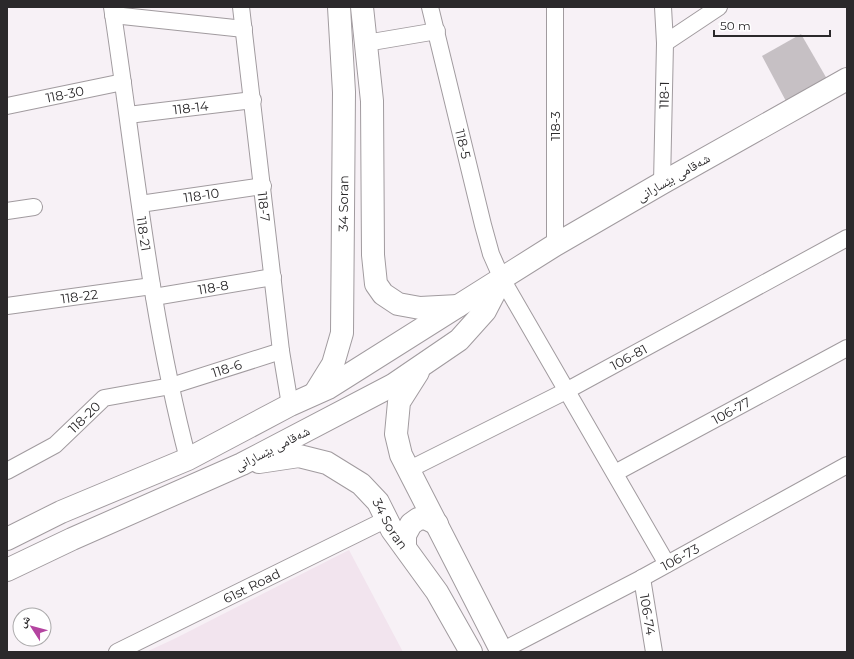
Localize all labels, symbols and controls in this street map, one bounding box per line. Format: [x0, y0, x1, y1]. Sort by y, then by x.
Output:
scale bar [714, 12, 830, 38]
text: 50 m [720, 18, 751, 33]
street label: 118-1 [656, 81, 672, 109]
street label: 118-30 [44, 82, 85, 106]
street label: 118-14 [172, 97, 210, 118]
street label: 118-3 [547, 111, 563, 141]
street label: 118-5 [452, 128, 475, 160]
street label: شەقامی بێسارانی [633, 150, 713, 205]
street label: 34 Soran [335, 175, 351, 232]
street label: 118-10 [182, 185, 220, 206]
street label: 118-7 [255, 191, 274, 223]
street label: 118-21 [134, 215, 154, 252]
street label: 118-8 [197, 277, 230, 298]
street label: 118-22 [60, 286, 99, 306]
street label: 106-81 [608, 340, 650, 373]
street label: 118-6 [210, 356, 244, 381]
street label: 106-77 [709, 393, 754, 427]
street label: 118-20 [65, 398, 104, 436]
street label: شەقامی بێسارانی [232, 422, 313, 475]
street label: 34 Soran [369, 495, 411, 552]
street label: 106-73 [658, 540, 702, 574]
street label: 61st Road [220, 565, 283, 607]
street label: 106-74 [637, 593, 659, 637]
north arrow [12, 607, 52, 647]
text: ش [15, 612, 34, 631]

